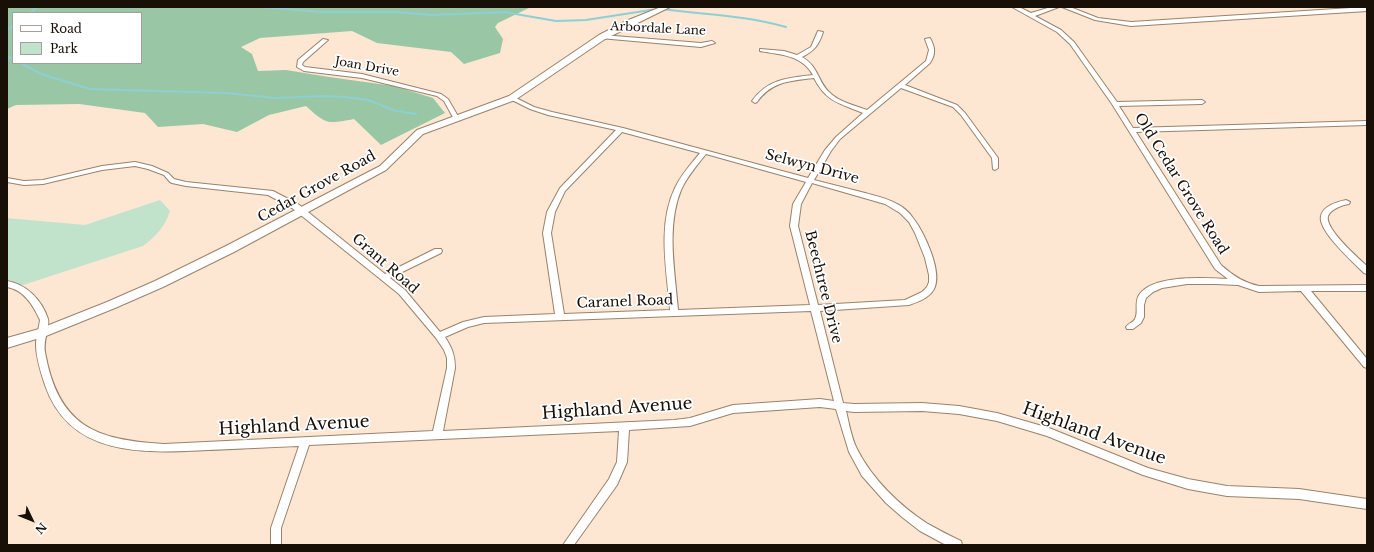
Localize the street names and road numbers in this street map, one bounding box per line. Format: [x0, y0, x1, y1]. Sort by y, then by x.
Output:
street label: Arbordale Lane [610, 19, 706, 39]
street label: Joan Drive [334, 54, 400, 80]
street label: Old Cedar Grove Road [1131, 110, 1231, 258]
street label: Selwyn Drive [763, 146, 861, 188]
street label: Cedar Grove Road [255, 148, 379, 226]
street label: Beechtree Drive [801, 229, 845, 345]
street label: Grant Road [348, 230, 422, 298]
street label: Caranel Road [576, 292, 674, 312]
street label: Highland Avenue [541, 394, 693, 424]
street label: Highland Avenue [1019, 399, 1169, 469]
street label: Highland Avenue [218, 412, 370, 440]

